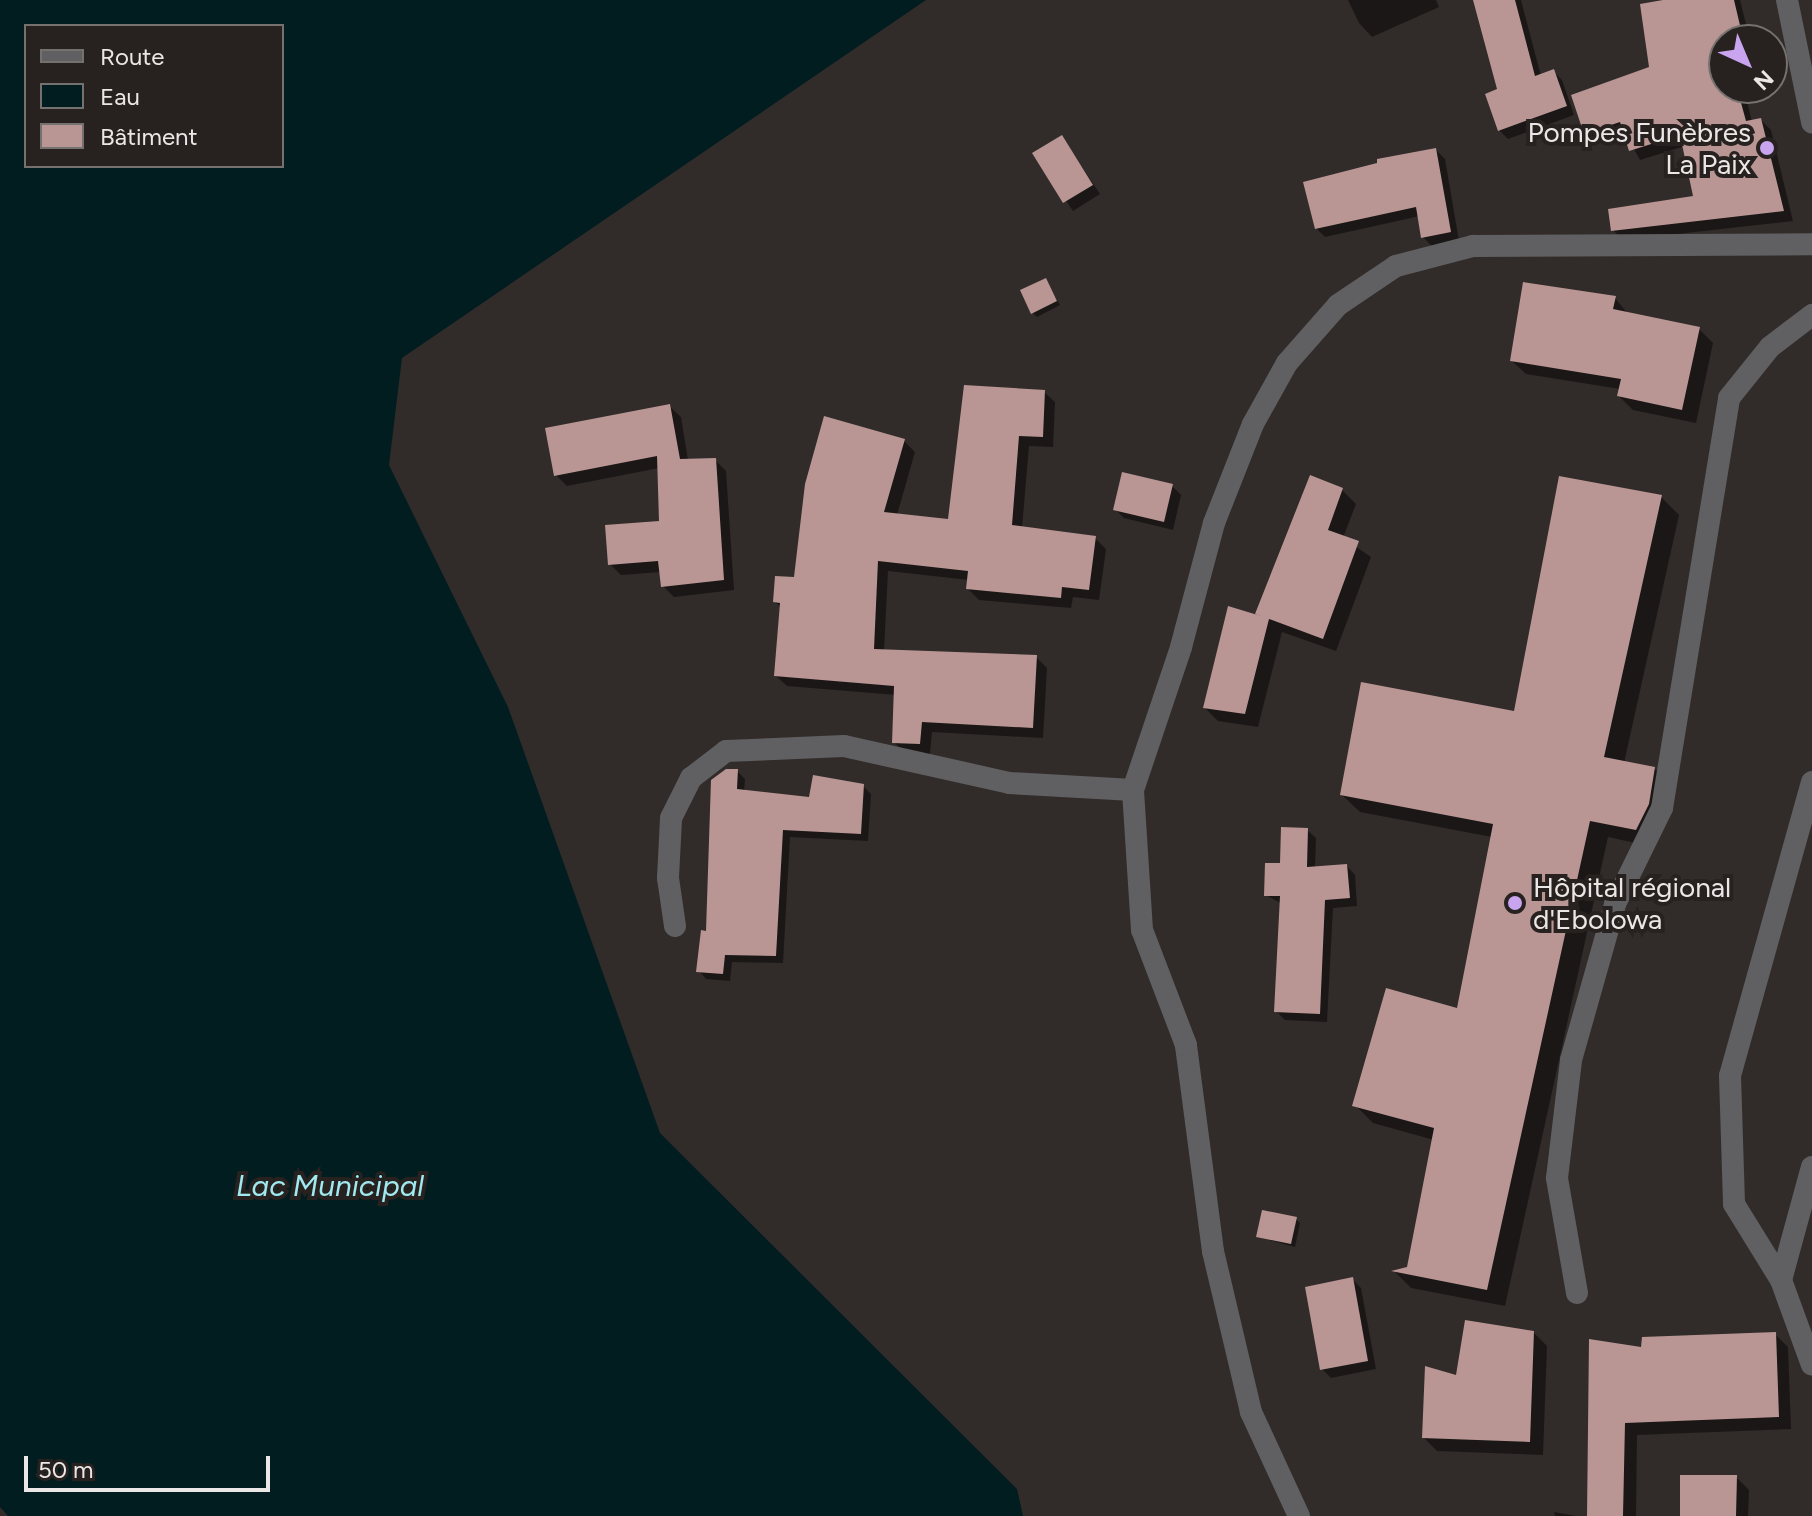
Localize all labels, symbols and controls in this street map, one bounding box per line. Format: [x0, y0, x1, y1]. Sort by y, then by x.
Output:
legend [24, 24, 284, 168]
north arrow [1708, 24, 1788, 104]
text: Route [100, 42, 164, 71]
text: N [1748, 65, 1779, 96]
text: Eau [100, 82, 140, 111]
place label: Pompes Funèbres La Paix [1528, 115, 1751, 181]
text: Bâtiment [100, 122, 198, 151]
marker: Pompes Funèbres La Paix [1758, 139, 1776, 157]
place label: Hôpital régional d'Ebolowa [1533, 870, 1731, 936]
marker: Hôpital régional d'Ebolowa [1504, 892, 1526, 914]
water label: Lac Municipal [236, 1168, 424, 1204]
scale bar [28, 1440, 274, 1490]
text: 50 m [38, 1455, 94, 1484]

